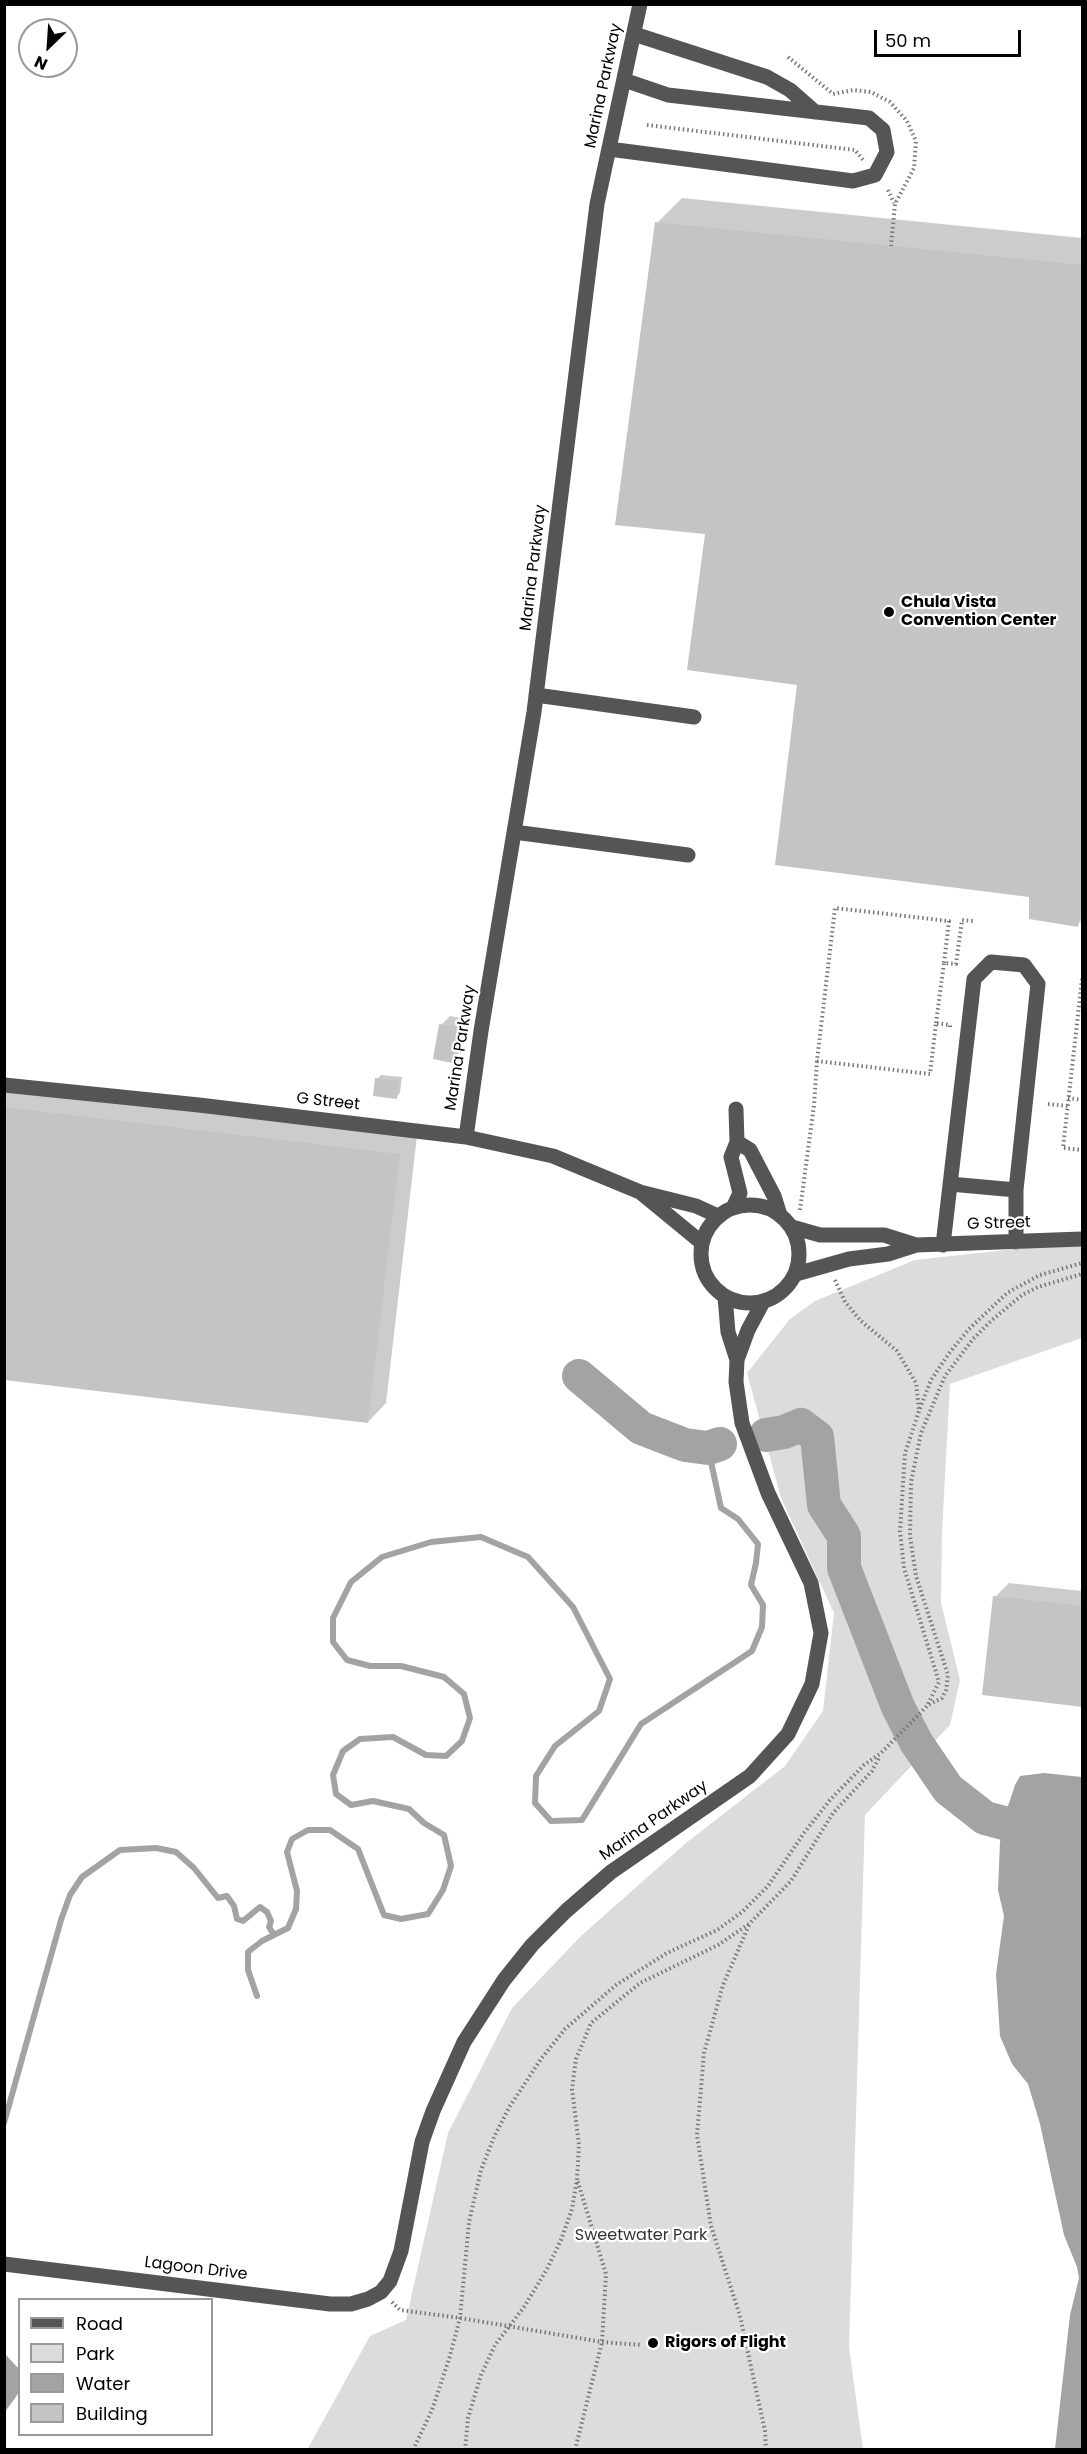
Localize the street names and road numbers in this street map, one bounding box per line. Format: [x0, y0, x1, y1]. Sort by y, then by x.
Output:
street label: Marina Parkway [581, 22, 627, 150]
street label: Marina Parkway [517, 504, 551, 632]
street label: Marina Parkway [442, 984, 480, 1112]
street label: G Street [295, 1089, 361, 1115]
street label: G Street [967, 1213, 1031, 1235]
street label: Marina Parkway [596, 1777, 712, 1865]
street label: Lagoon Drive [143, 2253, 249, 2285]

